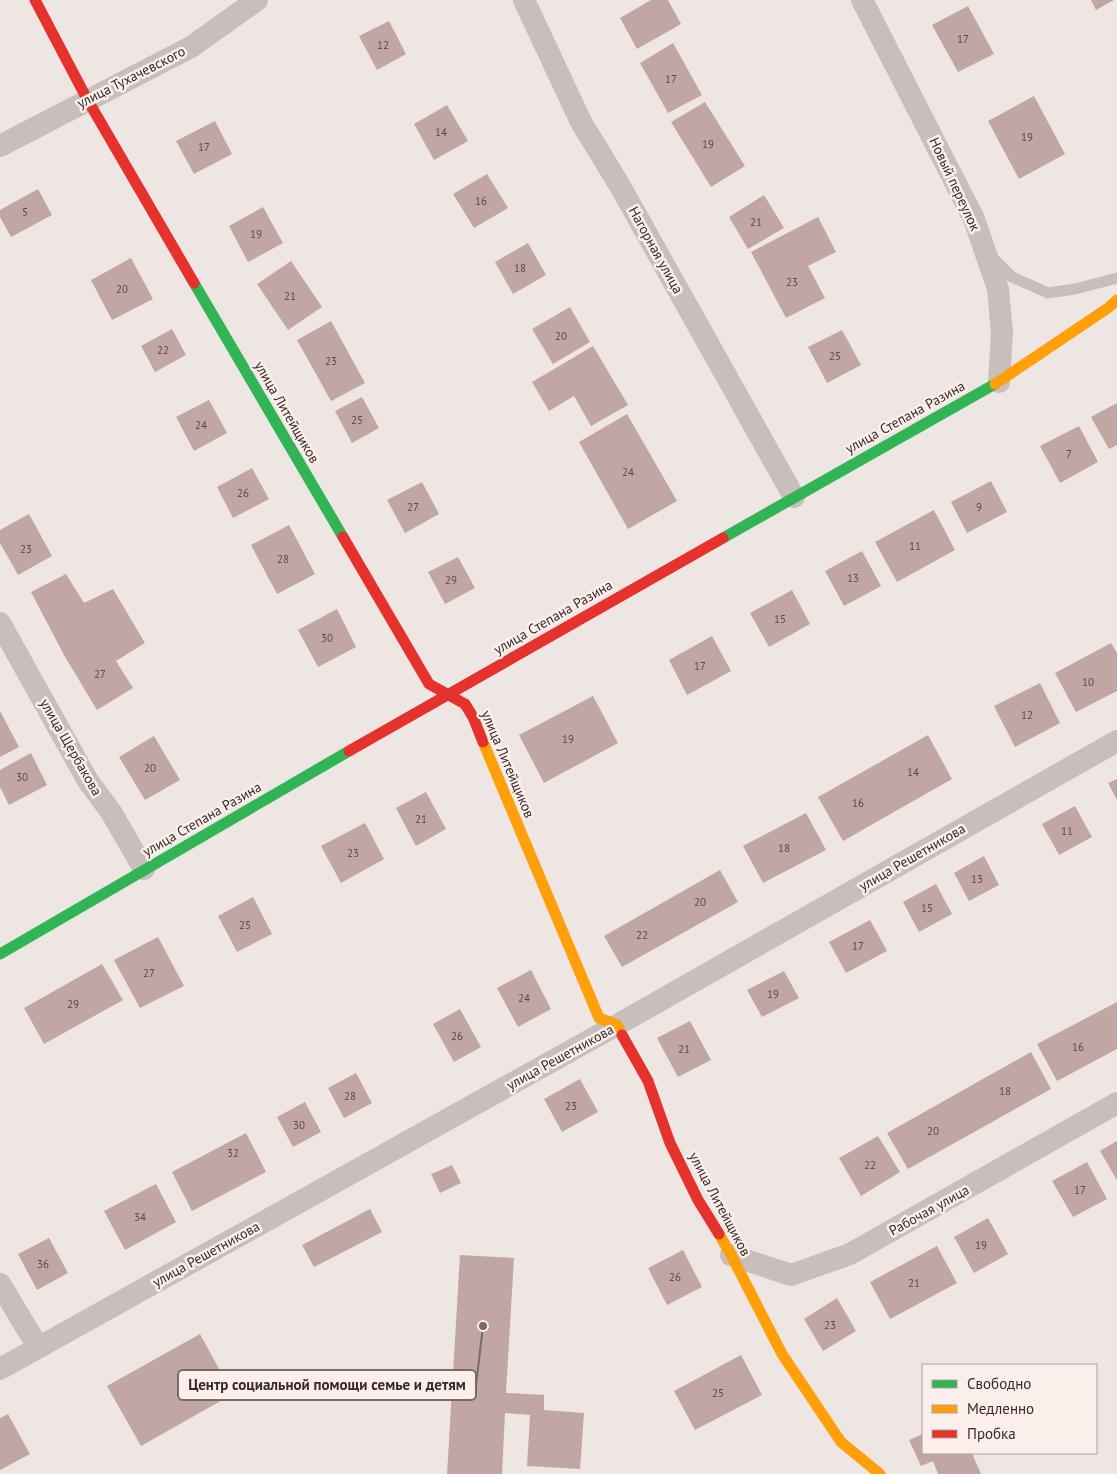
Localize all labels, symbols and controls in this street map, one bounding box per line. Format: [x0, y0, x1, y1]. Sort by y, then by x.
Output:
house number: 17 [957, 32, 969, 46]
house number: 12 [377, 38, 389, 52]
street label: улица Тухачевского [74, 42, 188, 112]
house number: 17 [665, 72, 677, 86]
house number: 14 [435, 125, 447, 139]
house number: 19 [1021, 130, 1033, 144]
street label: Новый переулок [925, 134, 985, 234]
house number: 19 [702, 137, 714, 151]
house number: 17 [198, 140, 210, 154]
house number: 16 [475, 194, 487, 208]
street label: Нагорная улица [625, 203, 687, 297]
house number: 5 [22, 205, 28, 219]
house number: 21 [750, 215, 762, 229]
house number: 19 [250, 227, 262, 241]
house number: 18 [514, 261, 526, 275]
house number: 23 [786, 275, 798, 289]
house number: 20 [116, 282, 128, 296]
house number: 21 [284, 289, 296, 303]
house number: 20 [555, 329, 567, 343]
house number: 22 [157, 343, 169, 357]
house number: 25 [829, 349, 841, 363]
house number: 23 [325, 354, 337, 368]
street label: улица Литейщиков [250, 358, 324, 466]
street label: улица Степана Разина [842, 377, 968, 457]
house number: 25 [351, 413, 363, 427]
house number: 24 [195, 418, 207, 432]
house number: 7 [1066, 447, 1072, 461]
house number: 24 [622, 465, 634, 479]
house number: 26 [237, 486, 249, 500]
house number: 27 [407, 500, 419, 514]
house number: 9 [976, 500, 982, 514]
house number: 11 [909, 539, 921, 553]
house number: 23 [20, 542, 32, 556]
house number: 28 [277, 552, 289, 566]
house number: 13 [847, 571, 859, 585]
house number: 29 [445, 573, 457, 587]
street label: улица Степана Разина [490, 576, 616, 658]
house number: 15 [774, 612, 786, 626]
house number: 30 [321, 631, 333, 645]
house number: 17 [694, 659, 706, 673]
house number: 27 [94, 667, 106, 681]
house number: 10 [1082, 675, 1094, 689]
street label: улица Щербакова [36, 695, 106, 799]
street label: улица Литейщиков [477, 708, 539, 820]
house number: 12 [1021, 708, 1033, 722]
house number: 19 [562, 732, 574, 746]
house number: 20 [144, 761, 156, 775]
house number: 14 [907, 765, 919, 779]
house number: 30 [16, 770, 28, 784]
street label: улица Степана Разина [139, 778, 265, 860]
house number: 16 [852, 796, 864, 810]
house number: 21 [415, 812, 427, 826]
street label: улица Решетникова [856, 819, 968, 895]
house number: 11 [1061, 824, 1073, 838]
house number: 18 [778, 841, 790, 855]
house number: 23 [347, 846, 359, 860]
house number: 13 [971, 872, 983, 886]
house number: 20 [694, 895, 706, 909]
house number: 15 [921, 901, 933, 915]
house number: 25 [239, 918, 251, 932]
house number: 22 [636, 928, 648, 942]
house number: 17 [852, 939, 864, 953]
house number: 27 [143, 966, 155, 980]
house number: 19 [767, 987, 779, 1001]
house number: 24 [518, 991, 530, 1005]
house number: 29 [67, 997, 79, 1011]
street label: улица Решетникова [503, 1020, 617, 1094]
house number: 26 [451, 1029, 463, 1043]
house number: 16 [1072, 1040, 1084, 1054]
house number: 21 [678, 1042, 690, 1056]
house number: 18 [999, 1084, 1011, 1098]
house number: 28 [344, 1089, 356, 1103]
house number: 23 [565, 1099, 577, 1113]
house number: 30 [293, 1118, 305, 1132]
house number: 20 [927, 1124, 939, 1138]
house number: 32 [227, 1146, 239, 1160]
street label: улица Литейщиков [685, 1149, 755, 1259]
house number: 22 [864, 1158, 876, 1172]
street label: Рабочая улица [886, 1180, 972, 1239]
house number: 17 [1074, 1183, 1086, 1197]
house number: 34 [134, 1210, 146, 1224]
street label: улица Решетникова [149, 1217, 263, 1291]
house number: 19 [975, 1238, 987, 1252]
house number: 36 [37, 1257, 49, 1271]
house number: 26 [669, 1270, 681, 1284]
house number: 21 [908, 1276, 920, 1290]
house number: 23 [824, 1318, 836, 1332]
legend [922, 1364, 1097, 1454]
callout: Центр социальной помощи семье и детям [178, 1370, 476, 1400]
text: Свободно [967, 1374, 1031, 1393]
text: Центр социальной помощи семье и детям [188, 1375, 466, 1394]
house number: 25 [712, 1386, 724, 1400]
text: Медленно [967, 1399, 1034, 1418]
text: Пробка [967, 1424, 1016, 1443]

